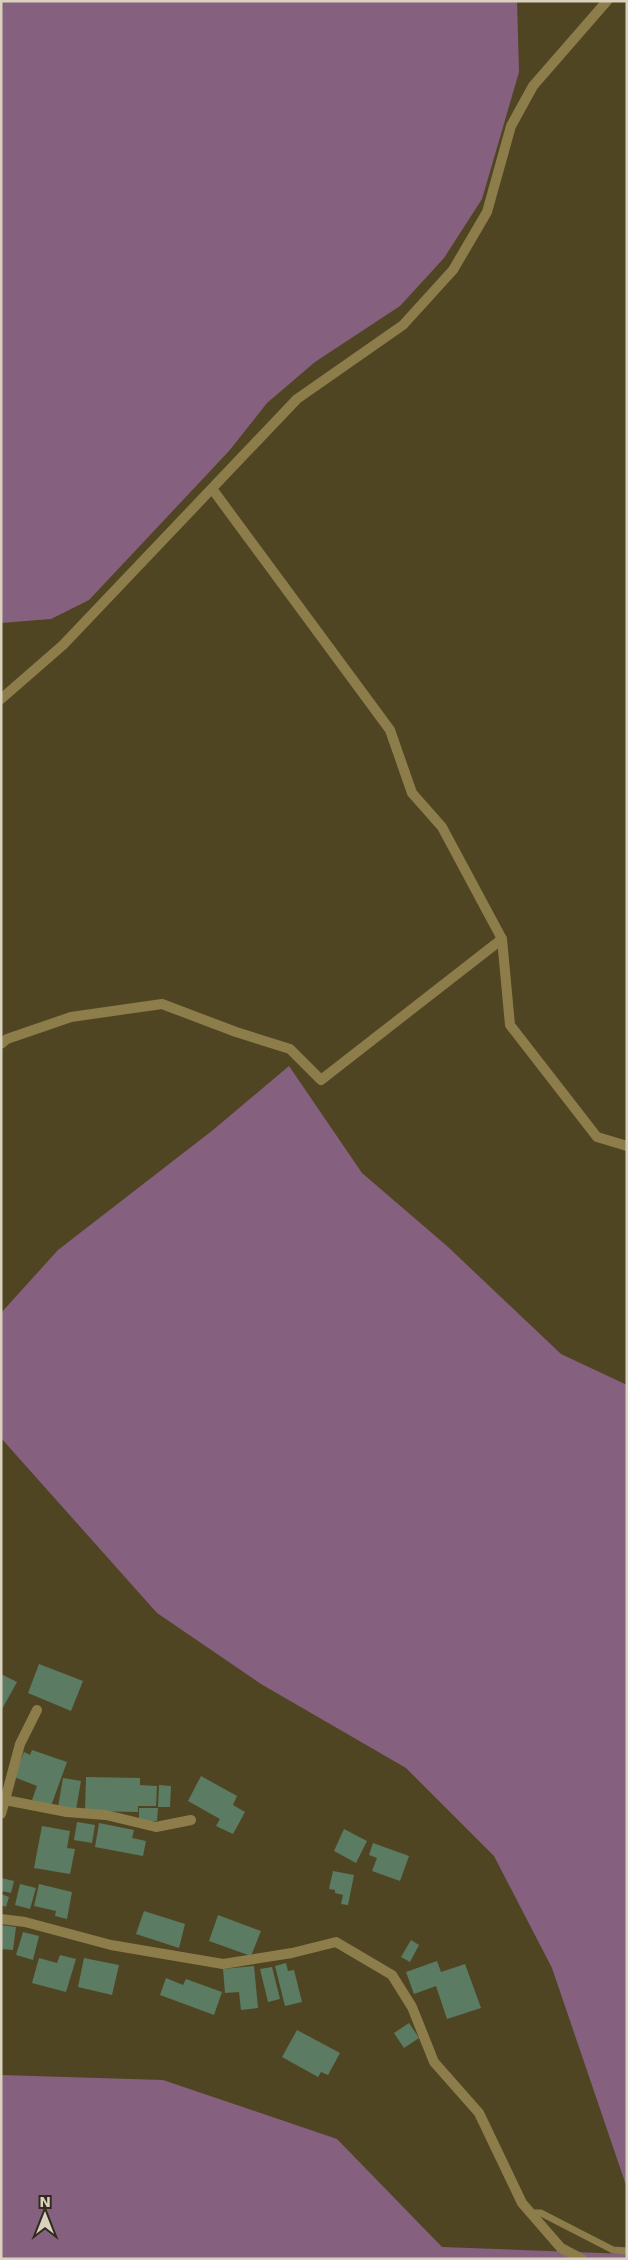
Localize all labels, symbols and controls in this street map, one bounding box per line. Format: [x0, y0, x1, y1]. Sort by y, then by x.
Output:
north arrow [20, 2190, 70, 2240]
text: N [39, 2194, 51, 2210]

